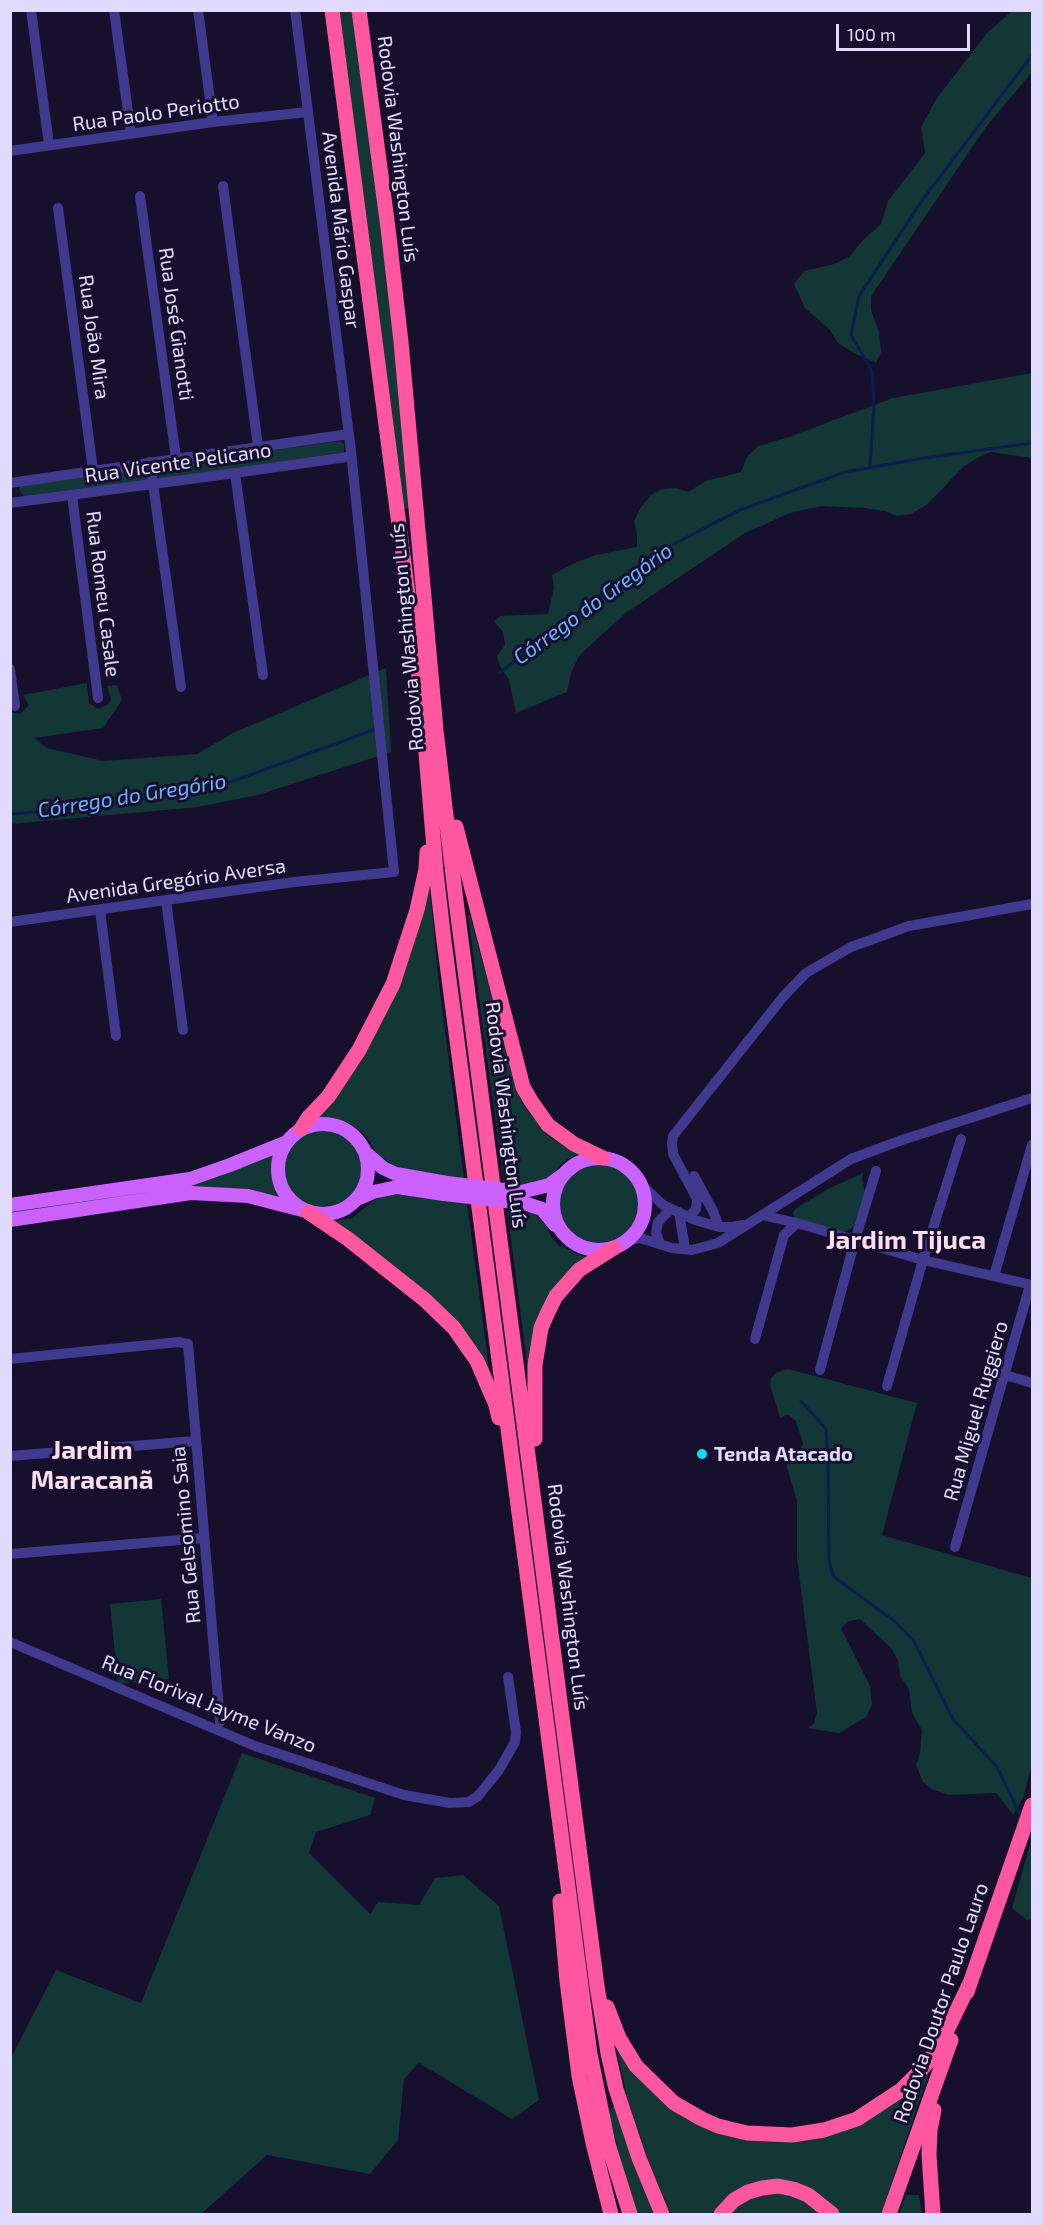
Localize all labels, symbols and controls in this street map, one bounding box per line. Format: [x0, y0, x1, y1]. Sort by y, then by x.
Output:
scale bar [839, 12, 972, 50]
text: 100 m [847, 23, 896, 45]
street label: Rodovia Washington Luís [372, 34, 424, 264]
street label: Rua Paolo Periotto [71, 89, 241, 137]
street label: Avenida Mário Gaspar [317, 130, 365, 330]
street label: Rua José Gianotti [153, 246, 199, 402]
street label: Rua João Mira [73, 273, 115, 401]
street label: Rua Vicente Pelicano [83, 438, 273, 488]
street label: Rua Romeu Casale [81, 510, 125, 678]
street label: Rodovia Washington Luís [385, 522, 429, 752]
water label: Córrego do Gregório [509, 538, 677, 670]
water label: Córrego do Gregório [36, 769, 228, 823]
street label: Avenida Gregório Aversa [65, 854, 287, 908]
street label: Rodovia Washington Luís [480, 1000, 532, 1230]
district label: Jardim Tijuca [826, 1224, 986, 1256]
street label: Rua Miguel Ruggiero [939, 1318, 1013, 1504]
district label: Jardim Maracanã [31, 1434, 153, 1496]
place label: Tenda Atacado [714, 1442, 853, 1466]
street label: Rua Gelsomino Saia [166, 1445, 206, 1625]
marker: Tenda Atacado [695, 1447, 709, 1461]
street label: Rodovia Washington Luís [542, 1482, 594, 1712]
street label: Rua Florival Jayme Vanzo [98, 1650, 320, 1758]
street label: Rodovia Doutor Paulo Lauro [889, 1880, 993, 2126]

